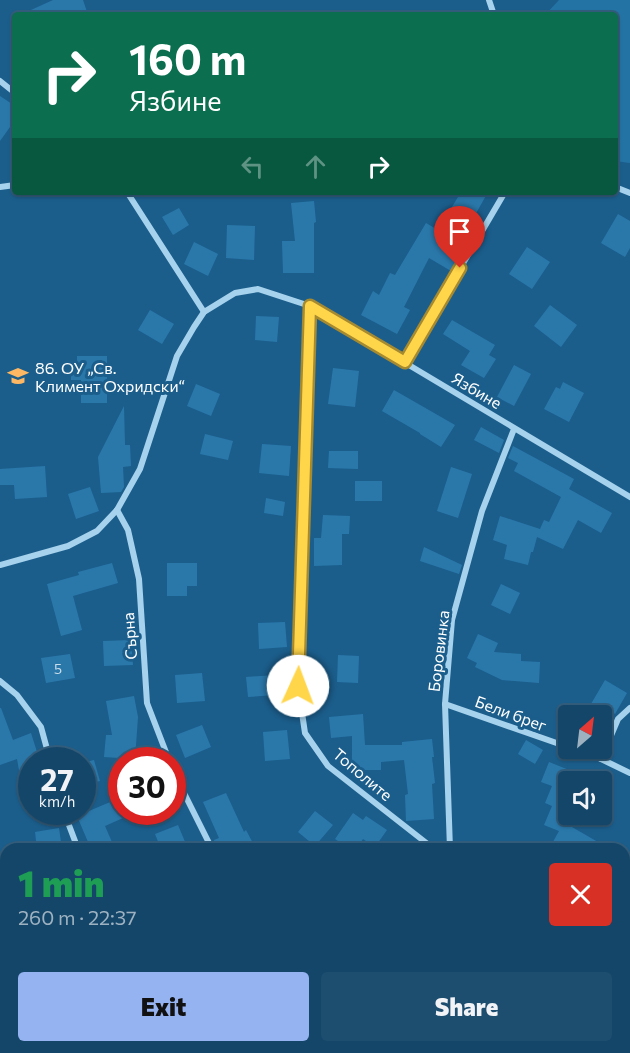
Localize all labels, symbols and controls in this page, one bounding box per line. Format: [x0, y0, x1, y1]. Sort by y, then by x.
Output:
text: 160 m [129, 32, 247, 84]
icon: right [30, 36, 108, 114]
text: Язбине [129, 84, 222, 117]
icon: left [236, 150, 269, 183]
icon: ahead [299, 150, 332, 183]
icon: right [362, 150, 395, 183]
pin [434, 206, 485, 268]
icon: arrive [443, 215, 476, 248]
place label: 86. ОУ „Св. Климент Охридски“ [35, 358, 185, 395]
school or university icon: 86. ОУ „Св. Климент Охридски“ [6, 364, 30, 388]
street label: Язбине [449, 368, 505, 412]
street label: Боровинка [424, 609, 452, 693]
street label: Сърна [118, 612, 140, 660]
position arrow [266, 654, 330, 718]
house number: 5 [54, 660, 62, 677]
street label: Бели брег [473, 691, 549, 735]
north arrow [558, 705, 612, 759]
map controls [558, 705, 612, 825]
street label: Тополите [330, 744, 396, 804]
speed limit sign: 30 [108, 747, 186, 825]
text: 27 [40, 760, 74, 797]
button: sound [558, 771, 612, 825]
text: km/h [39, 792, 75, 810]
text: 1 min [18, 860, 104, 904]
button: close [549, 863, 612, 926]
text: 260 m · 22:37 [18, 905, 137, 929]
button: Exit [18, 972, 309, 1041]
button: Share [321, 972, 612, 1041]

